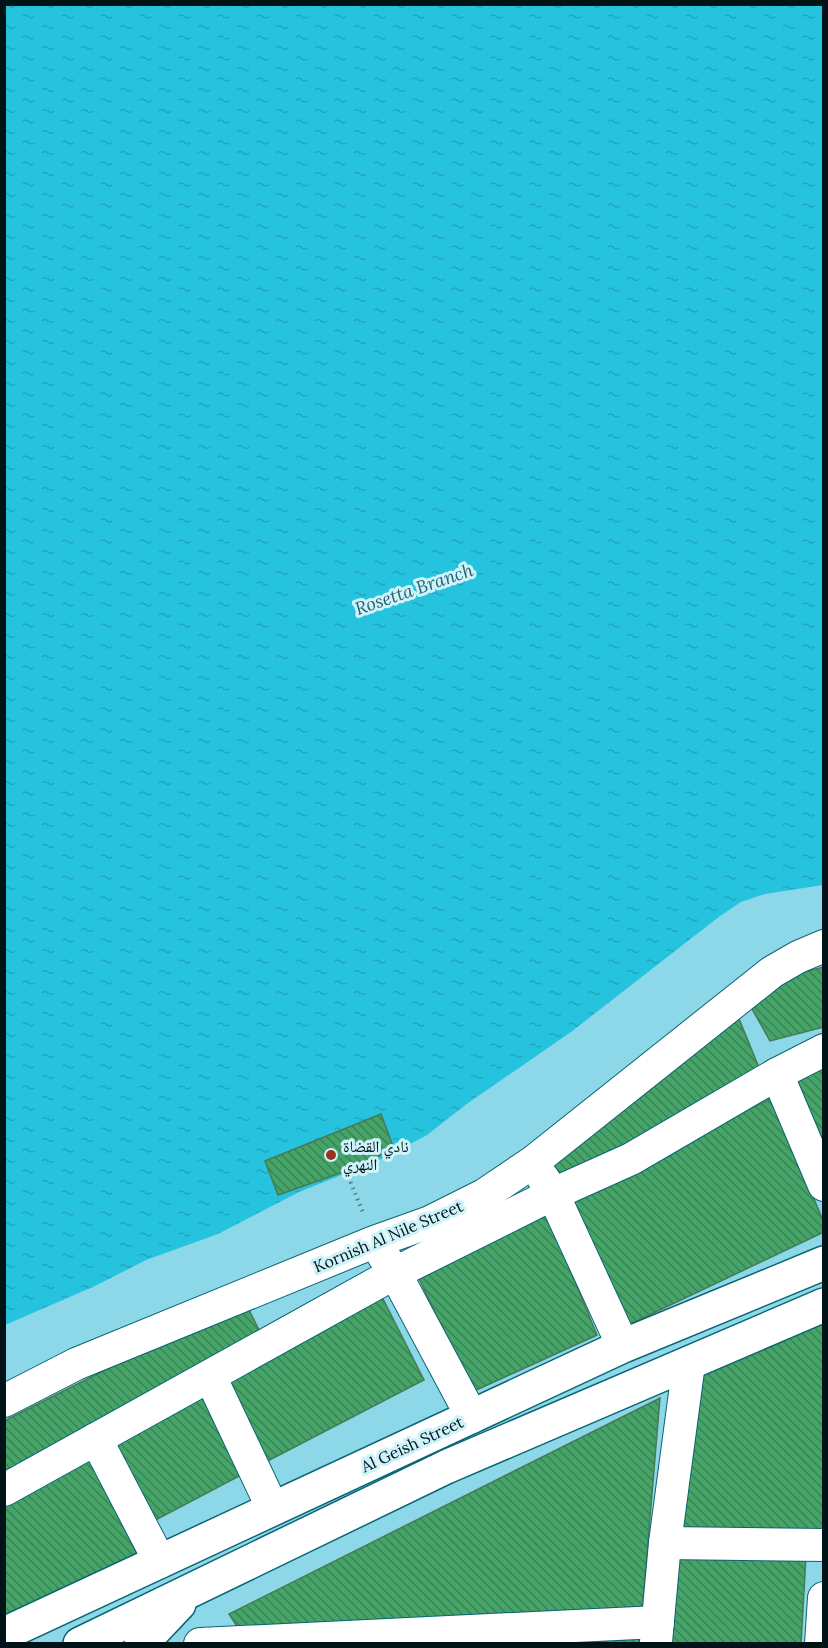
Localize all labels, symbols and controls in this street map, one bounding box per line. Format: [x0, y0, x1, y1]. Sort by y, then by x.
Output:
water label: Rosetta Branch [352, 558, 477, 620]
place label: نادي القضاة النهري [343, 1136, 409, 1177]
marker: نادي القضاة النهري [324, 1148, 338, 1162]
street label: Kornish Al Nile Street [310, 1195, 466, 1277]
street label: Al Geish Street [357, 1411, 467, 1477]

